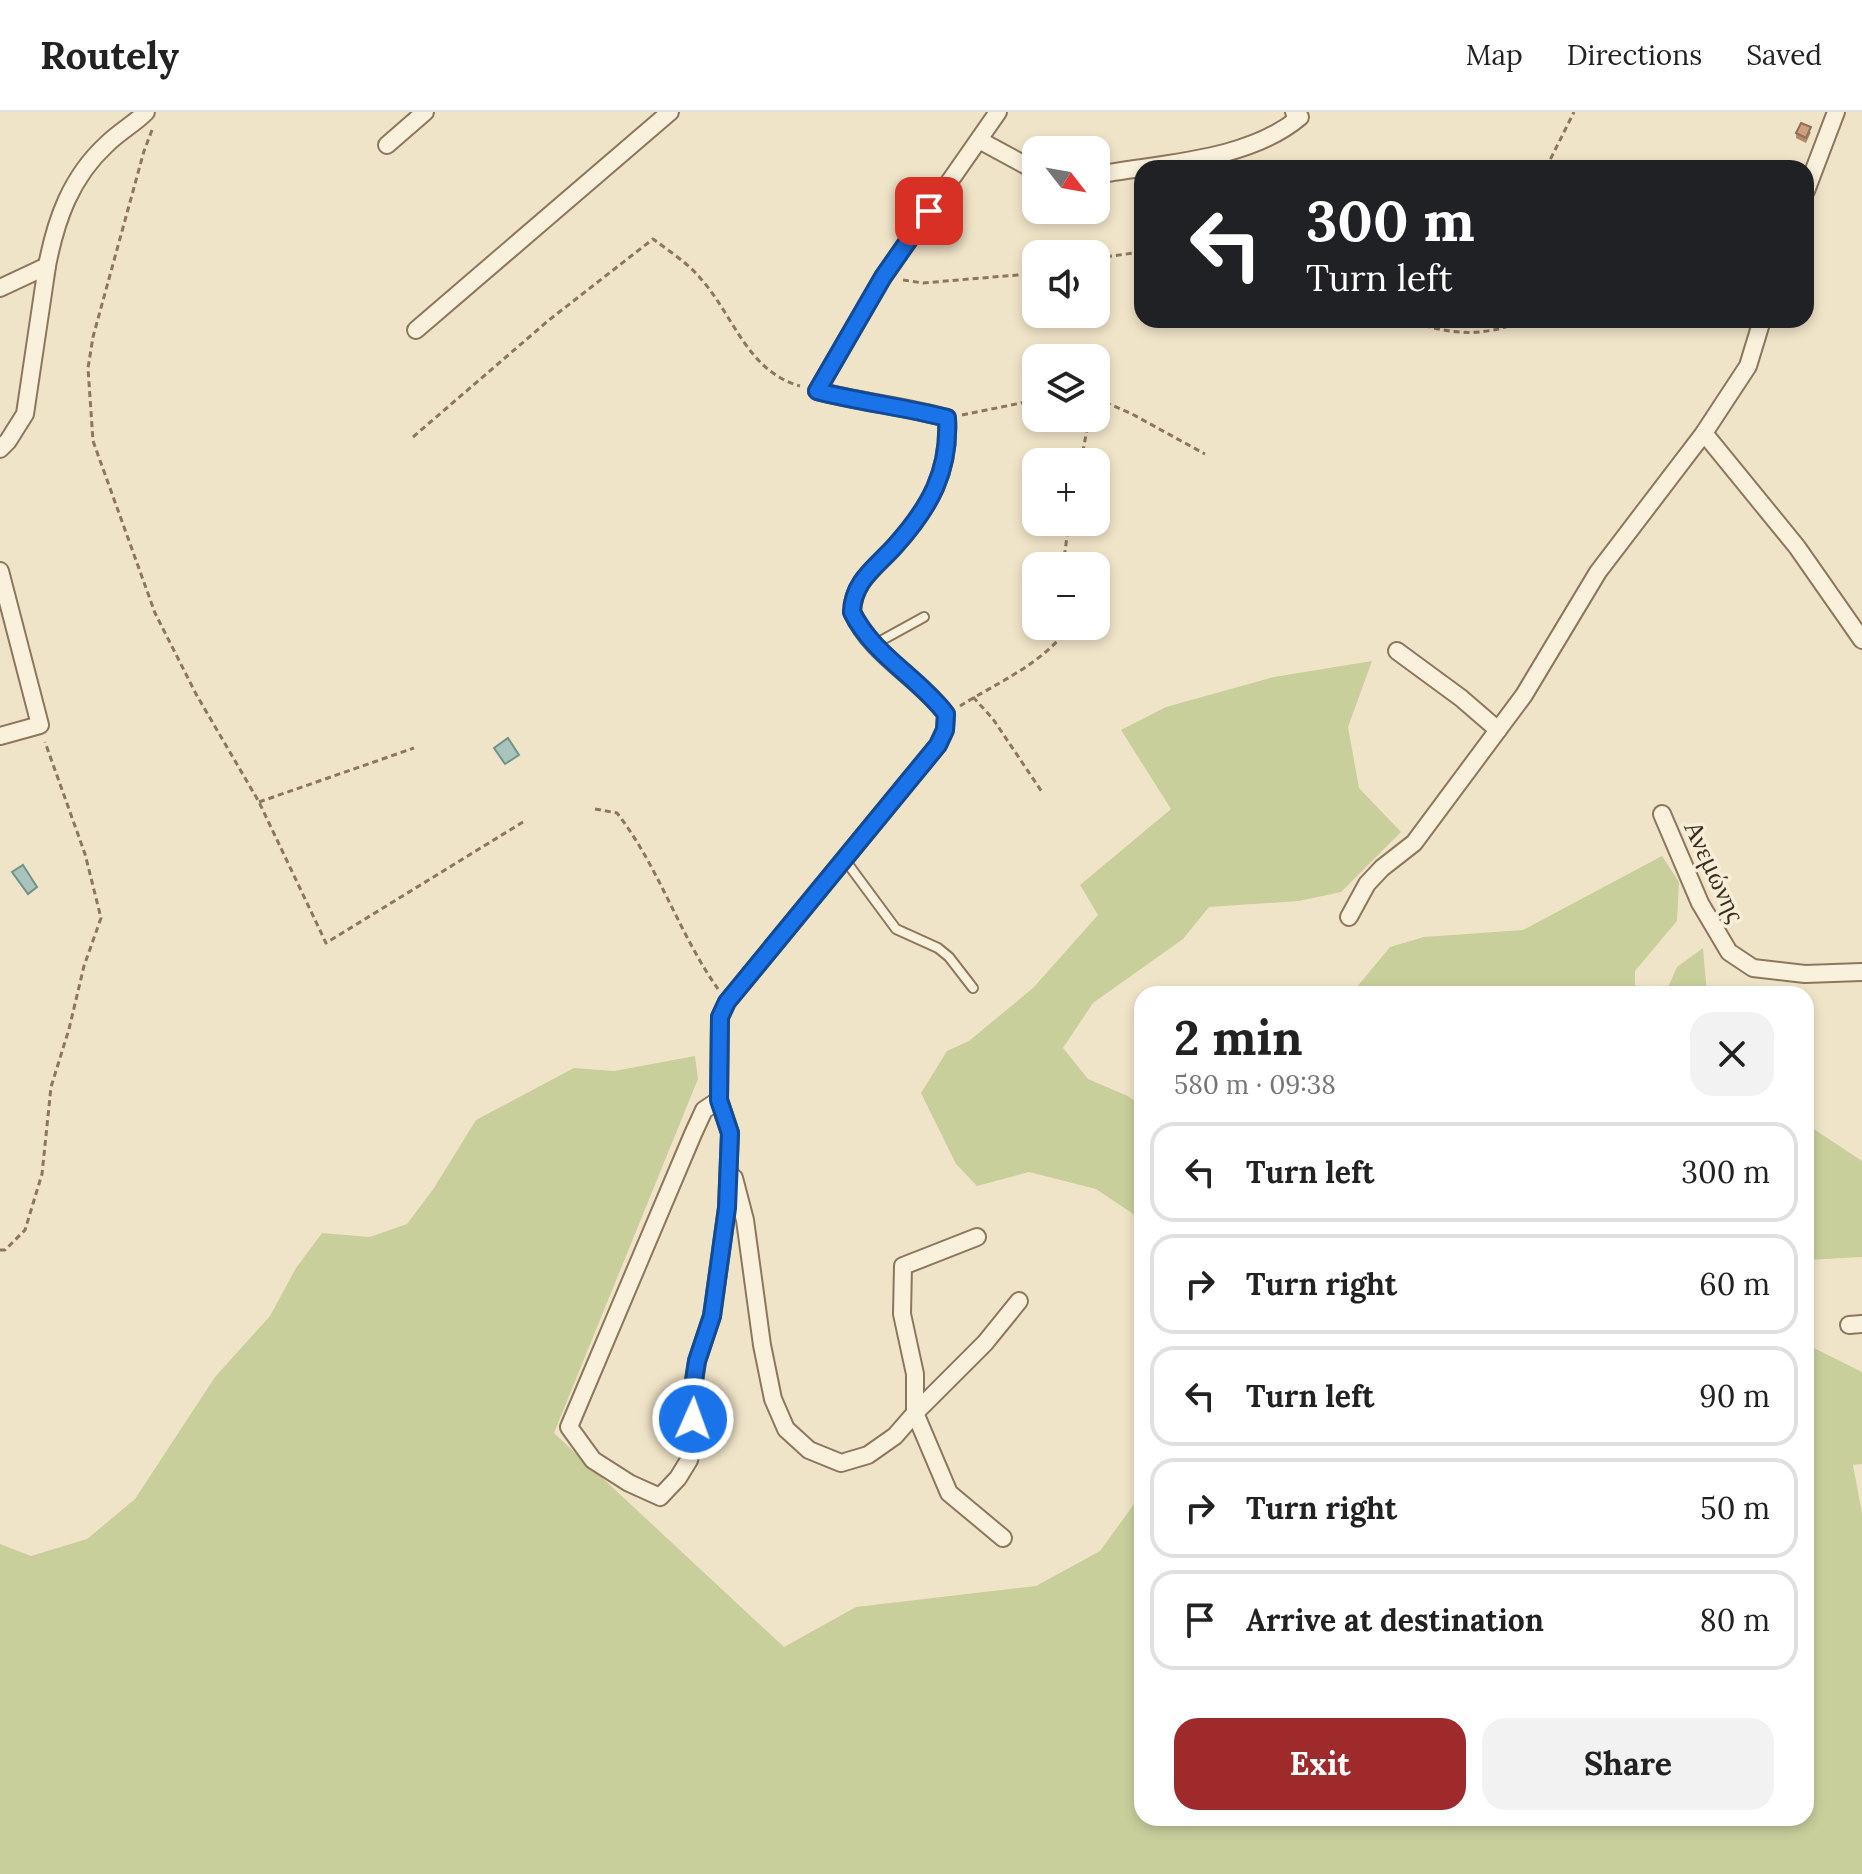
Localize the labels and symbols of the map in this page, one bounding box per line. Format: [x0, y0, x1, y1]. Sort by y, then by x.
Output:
north arrow [1022, 136, 1110, 224]
pin [895, 177, 963, 245]
street label: Ανεμώνης [1677, 815, 1753, 928]
position arrow [651, 1377, 735, 1461]

